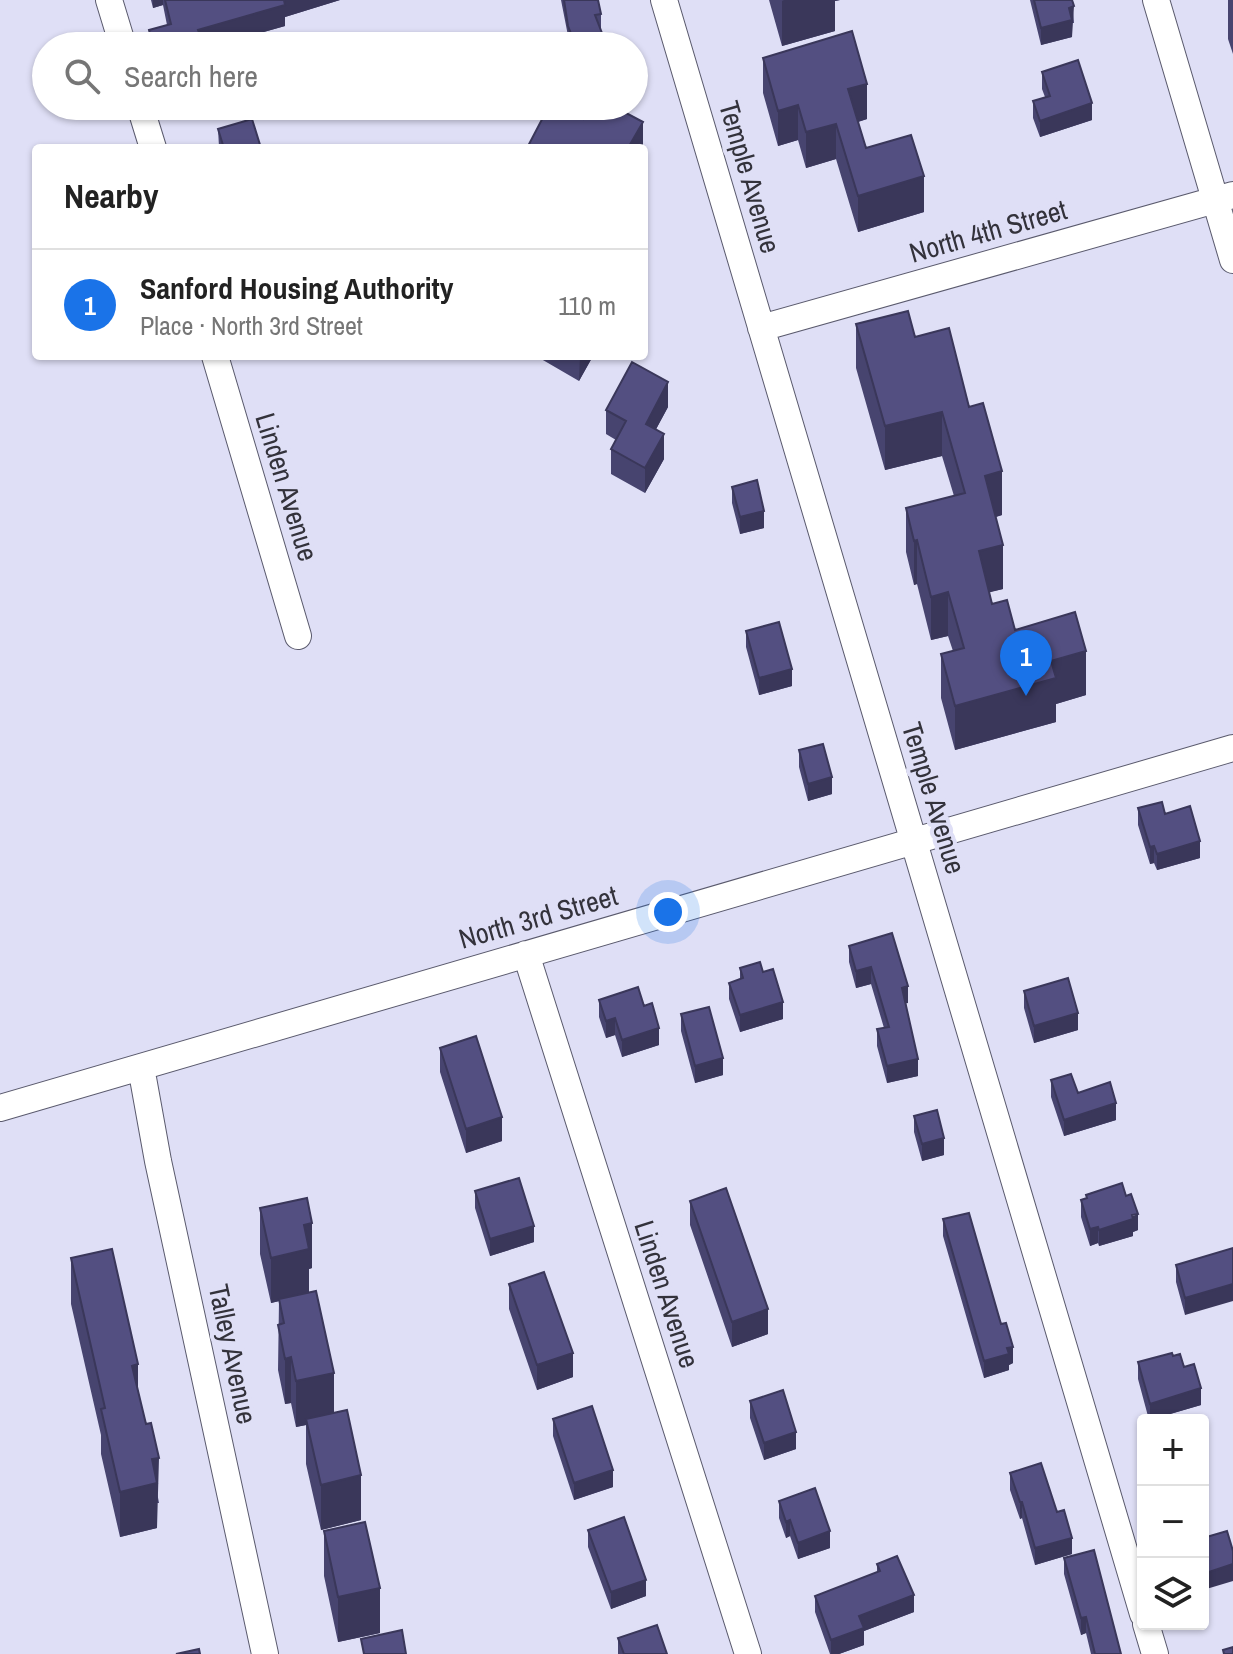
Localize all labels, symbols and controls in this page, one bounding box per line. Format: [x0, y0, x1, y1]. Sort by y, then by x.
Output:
search box [32, 32, 648, 120]
icon: search [60, 54, 104, 98]
text: Search here [124, 56, 258, 96]
street label: Temple Avenue [710, 96, 790, 258]
text: Nearby [64, 173, 159, 219]
street label: North 4th Street [905, 190, 1071, 272]
text: Sanford Housing Authority [140, 268, 453, 308]
text: 1 [84, 288, 96, 323]
text: 110 m [558, 288, 616, 323]
text: Place · North 3rd Street [140, 308, 363, 343]
street label: Linden Avenue [246, 408, 328, 566]
pin: 1 [1000, 630, 1052, 696]
street label: Temple Avenue [893, 718, 975, 878]
street label: North 3rd Street [454, 876, 622, 958]
your location [648, 892, 688, 932]
street label: Linden Avenue [625, 1215, 709, 1373]
street label: Talley Avenue [200, 1281, 266, 1427]
map controls [1137, 1414, 1209, 1630]
button: + [1137, 1414, 1209, 1486]
button: − [1137, 1486, 1209, 1558]
button: layers [1137, 1558, 1209, 1630]

